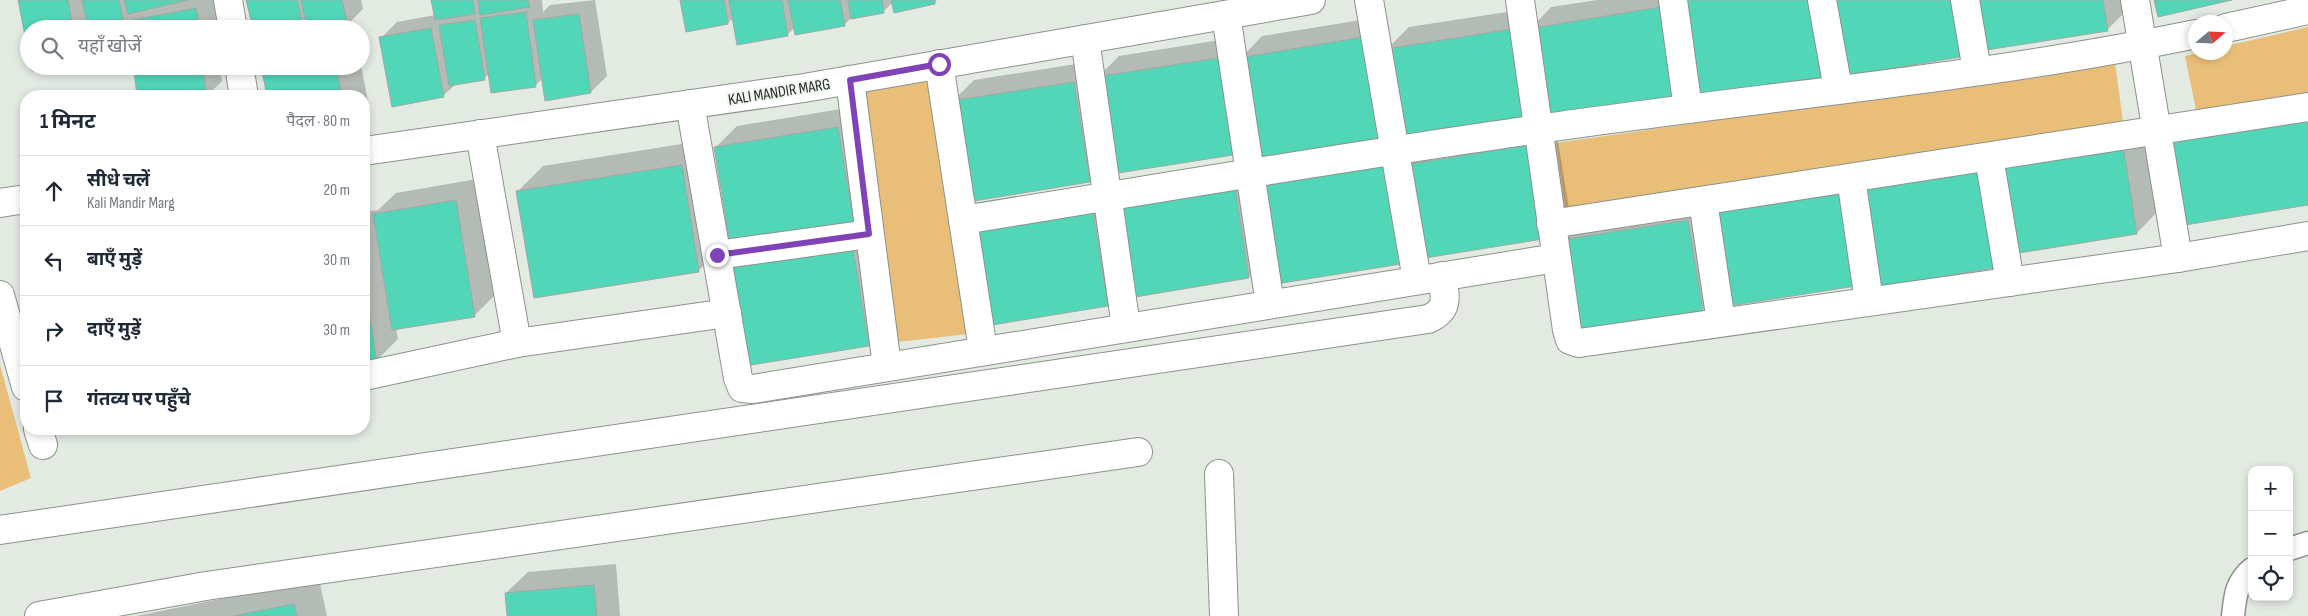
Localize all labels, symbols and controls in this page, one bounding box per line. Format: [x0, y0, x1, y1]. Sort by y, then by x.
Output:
north arrow [2188, 15, 2233, 60]
search box [20, 20, 370, 75]
icon: search [38, 34, 66, 62]
text: यहाँ खोजें [78, 35, 142, 58]
route start [928, 53, 951, 76]
street label: KALI MANDIR MARG [727, 75, 832, 110]
text: 1 मिनट [40, 109, 96, 134]
text: पैदल · 80 m [286, 112, 350, 131]
text: सीधे चलें [87, 169, 150, 192]
icon: ahead [40, 177, 68, 205]
text: 20 m [323, 181, 350, 200]
text: Kali Mandir Marg [87, 194, 175, 213]
route end [706, 244, 729, 267]
icon: left [40, 247, 68, 275]
text: बाएँ मुड़ें [87, 248, 142, 271]
text: 30 m [323, 251, 350, 270]
icon: right [40, 317, 68, 345]
text: दाएँ मुड़ें [87, 318, 141, 341]
text: 30 m [323, 321, 350, 340]
icon: arrive [40, 387, 68, 415]
text: गंतव्य पर पहुँचे [87, 388, 191, 411]
map controls [2248, 466, 2293, 601]
button: + [2248, 466, 2293, 511]
button: − [2248, 511, 2293, 556]
button: locate [2248, 556, 2293, 601]

